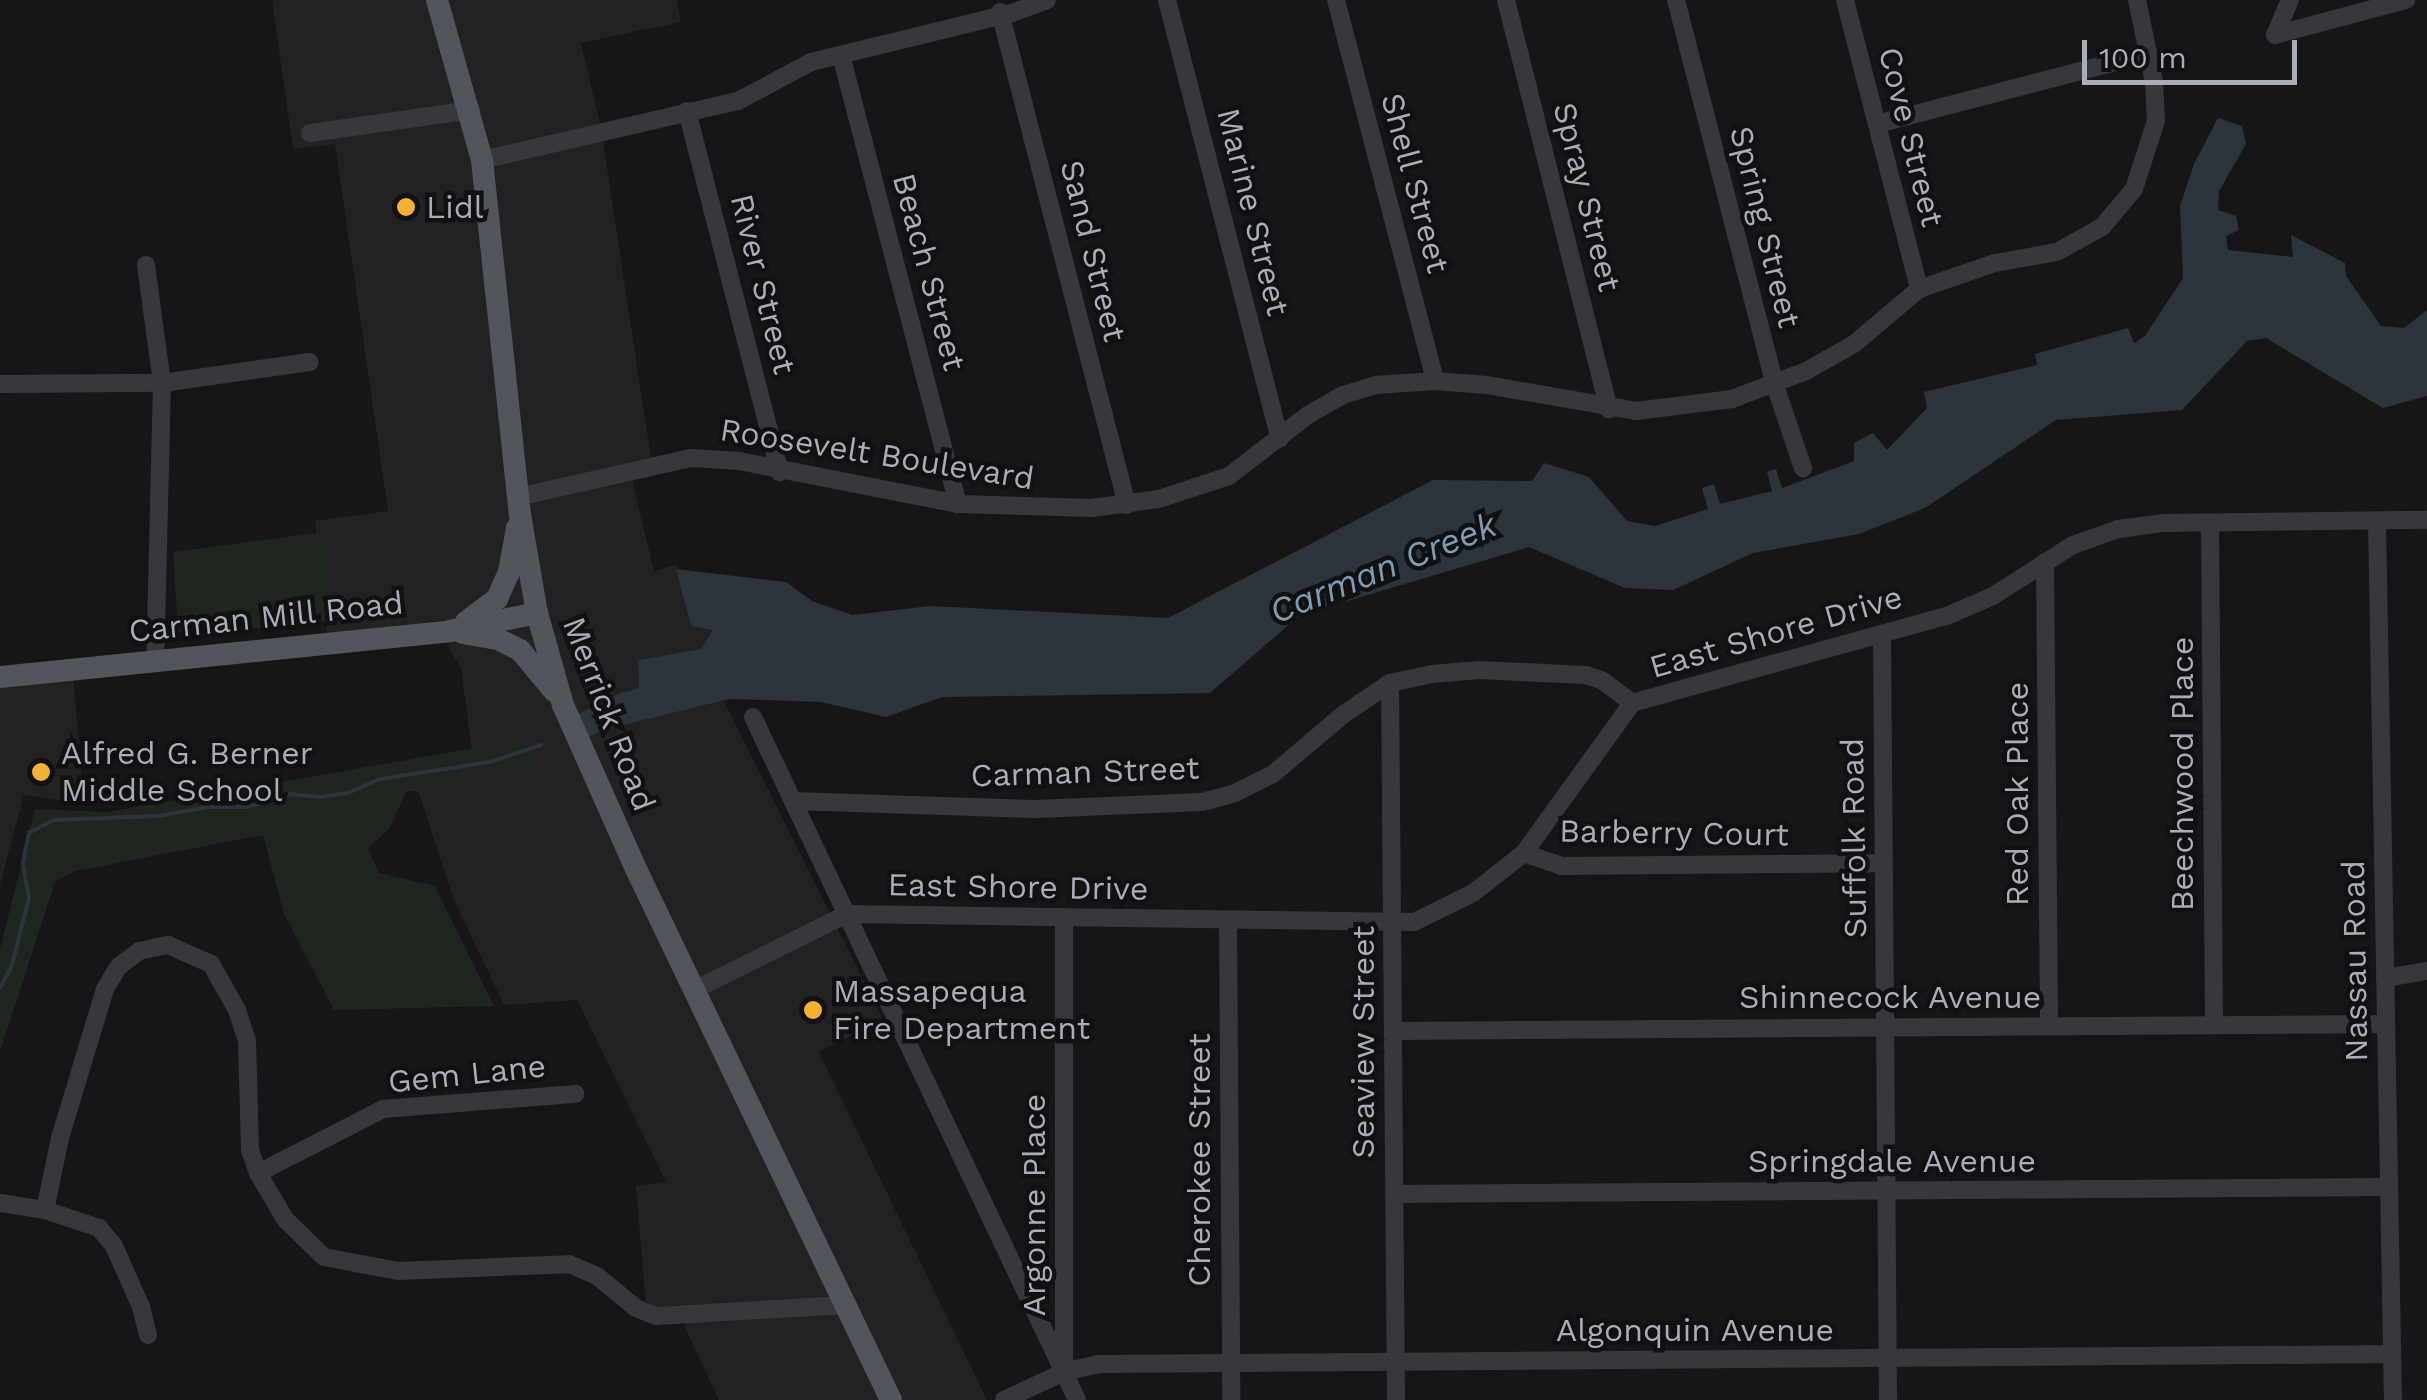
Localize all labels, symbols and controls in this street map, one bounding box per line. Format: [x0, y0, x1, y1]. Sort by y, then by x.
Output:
scale bar [2087, 20, 2302, 82]
text: 100 m [2099, 40, 2187, 75]
street label: Cove Street [1870, 43, 1952, 231]
street label: Shell Street [1372, 88, 1458, 278]
street label: Spray Street [1545, 98, 1629, 296]
street label: Marine Street [1209, 104, 1297, 320]
street label: Spring Street [1721, 122, 1809, 332]
street label: Sand Street [1052, 156, 1134, 346]
street label: Beach Street [884, 169, 974, 375]
place label: Lidl [426, 188, 484, 226]
street label: River Street [722, 190, 804, 378]
marker: Lidl [395, 196, 417, 218]
street label: Roosevelt Boulevard [717, 410, 1037, 498]
water label: Carman Creek [1263, 503, 1503, 633]
street label: East Shore Drive [1645, 578, 1907, 686]
street label: Carman Mill Road [126, 583, 406, 651]
street label: Merrick Road [554, 611, 664, 817]
street label: Beechwood Place [2163, 637, 2201, 911]
street label: Red Oak Place [1998, 681, 2036, 907]
place label: Alfred G. Berner Middle School [61, 735, 313, 810]
street label: Suffolk Road [1833, 737, 1875, 939]
street label: Carman Street [970, 749, 1200, 795]
marker: Alfred G. Berner Middle School [30, 761, 52, 783]
street label: Barberry Court [1558, 812, 1790, 854]
street label: Nassau Road [2334, 860, 2376, 1062]
street label: East Shore Drive [887, 866, 1149, 908]
street label: Seaview Street [1344, 925, 1382, 1159]
place label: Massapequa Fire Department [833, 973, 1090, 1048]
street label: Shinnecock Avenue [1738, 978, 2042, 1016]
marker: Massapequa Fire Department [802, 999, 824, 1021]
street label: Cherokee Street [1180, 1033, 1218, 1287]
street label: Gem Lane [386, 1047, 548, 1101]
street label: Argonne Place [1015, 1094, 1053, 1316]
street label: Springdale Avenue [1747, 1142, 2037, 1180]
street label: Algonquin Avenue [1555, 1311, 1835, 1349]

